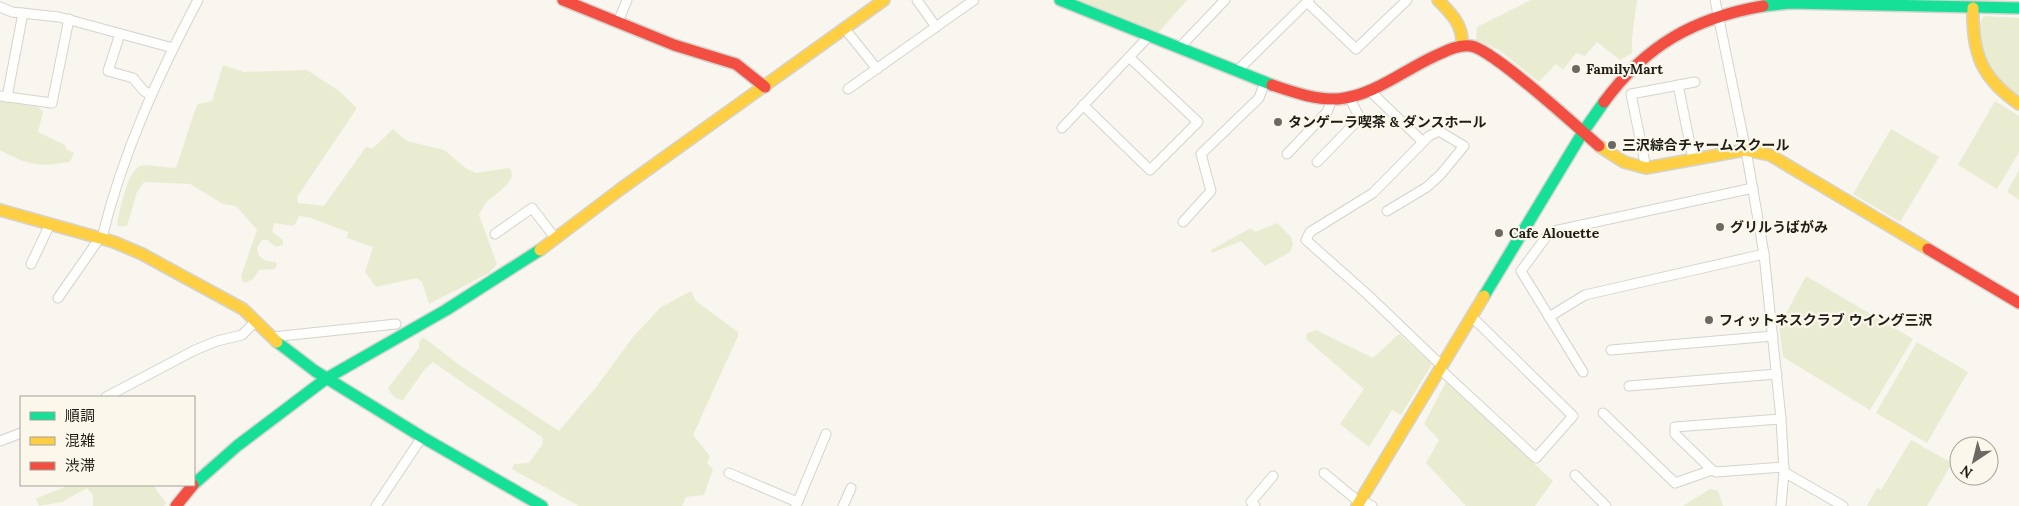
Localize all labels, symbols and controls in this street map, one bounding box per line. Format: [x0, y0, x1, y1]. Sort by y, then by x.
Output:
place label: FamilyMart [1586, 60, 1663, 78]
marker: FamilyMart [1570, 63, 1582, 75]
place label: タンゲーラ喫茶 & ダンスホール [1288, 113, 1486, 131]
marker: タンゲーラ喫茶 & ダンスホール [1272, 116, 1284, 128]
place label: 三沢綜合チャームスクール [1622, 136, 1789, 154]
marker: 三沢綜合チャームスクール [1606, 139, 1618, 151]
place label: グリルうばがみ [1730, 218, 1828, 236]
marker: グリルうばがみ [1714, 221, 1726, 233]
place label: Cafe Alouette [1509, 224, 1600, 242]
marker: Cafe Alouette [1493, 227, 1505, 239]
place label: フィットネスクラブ ウイング三沢 [1719, 311, 1932, 329]
marker: フィットネスクラブ ウイング三沢 [1703, 314, 1715, 326]
legend [20, 396, 195, 486]
text: 順調 [65, 406, 95, 425]
text: 混雑 [65, 431, 95, 450]
north arrow [1949, 436, 1999, 486]
text: 渋滞 [65, 456, 95, 475]
text: N [1957, 461, 1976, 482]

